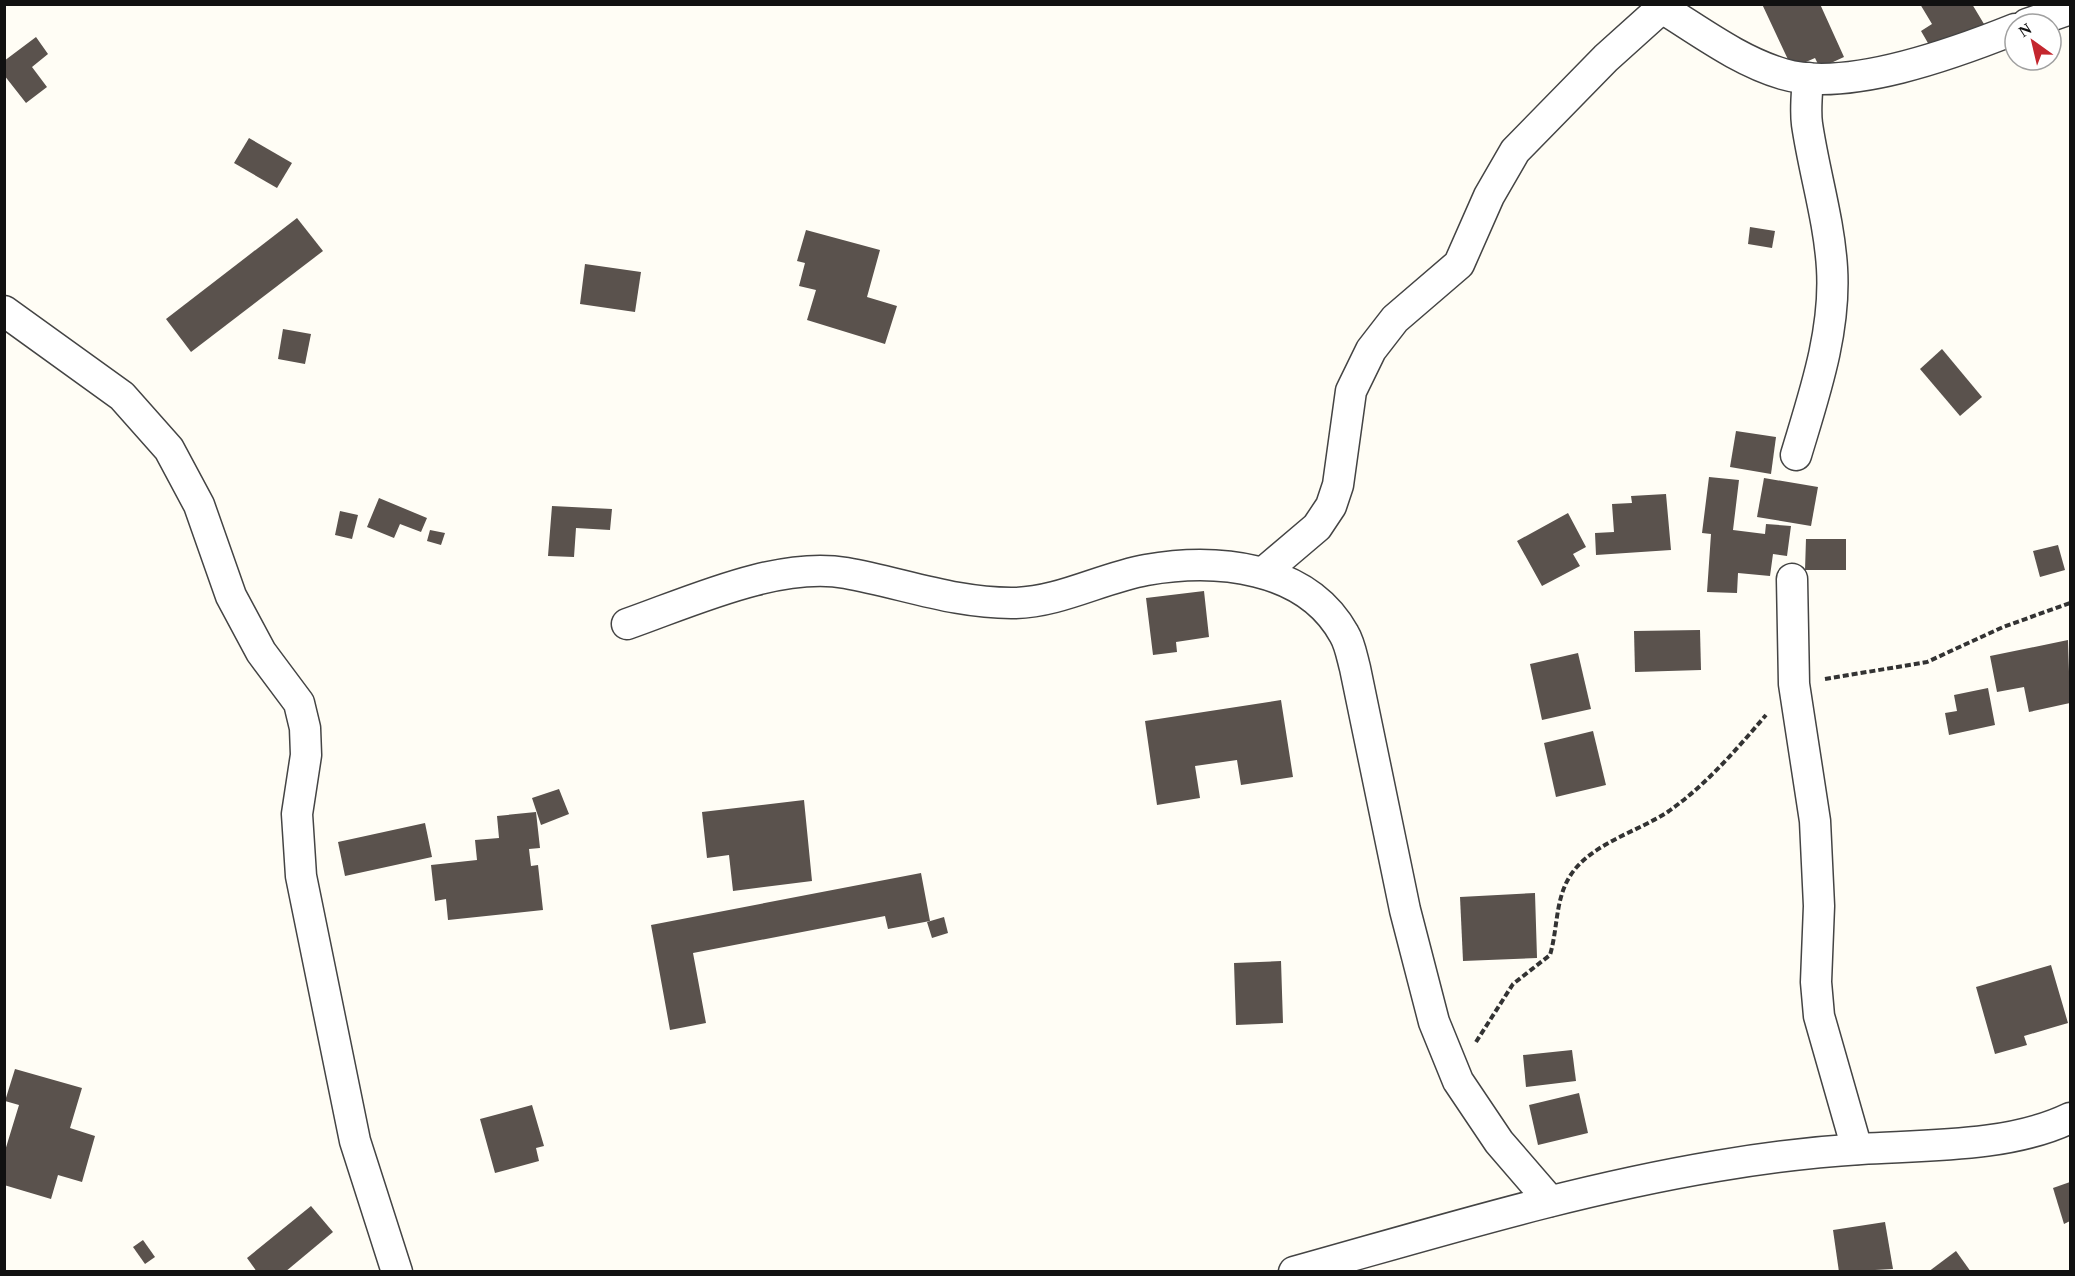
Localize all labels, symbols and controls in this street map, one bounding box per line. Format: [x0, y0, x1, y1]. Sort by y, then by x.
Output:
north arrow [2003, 12, 2063, 72]
text: N [2015, 19, 2035, 40]

